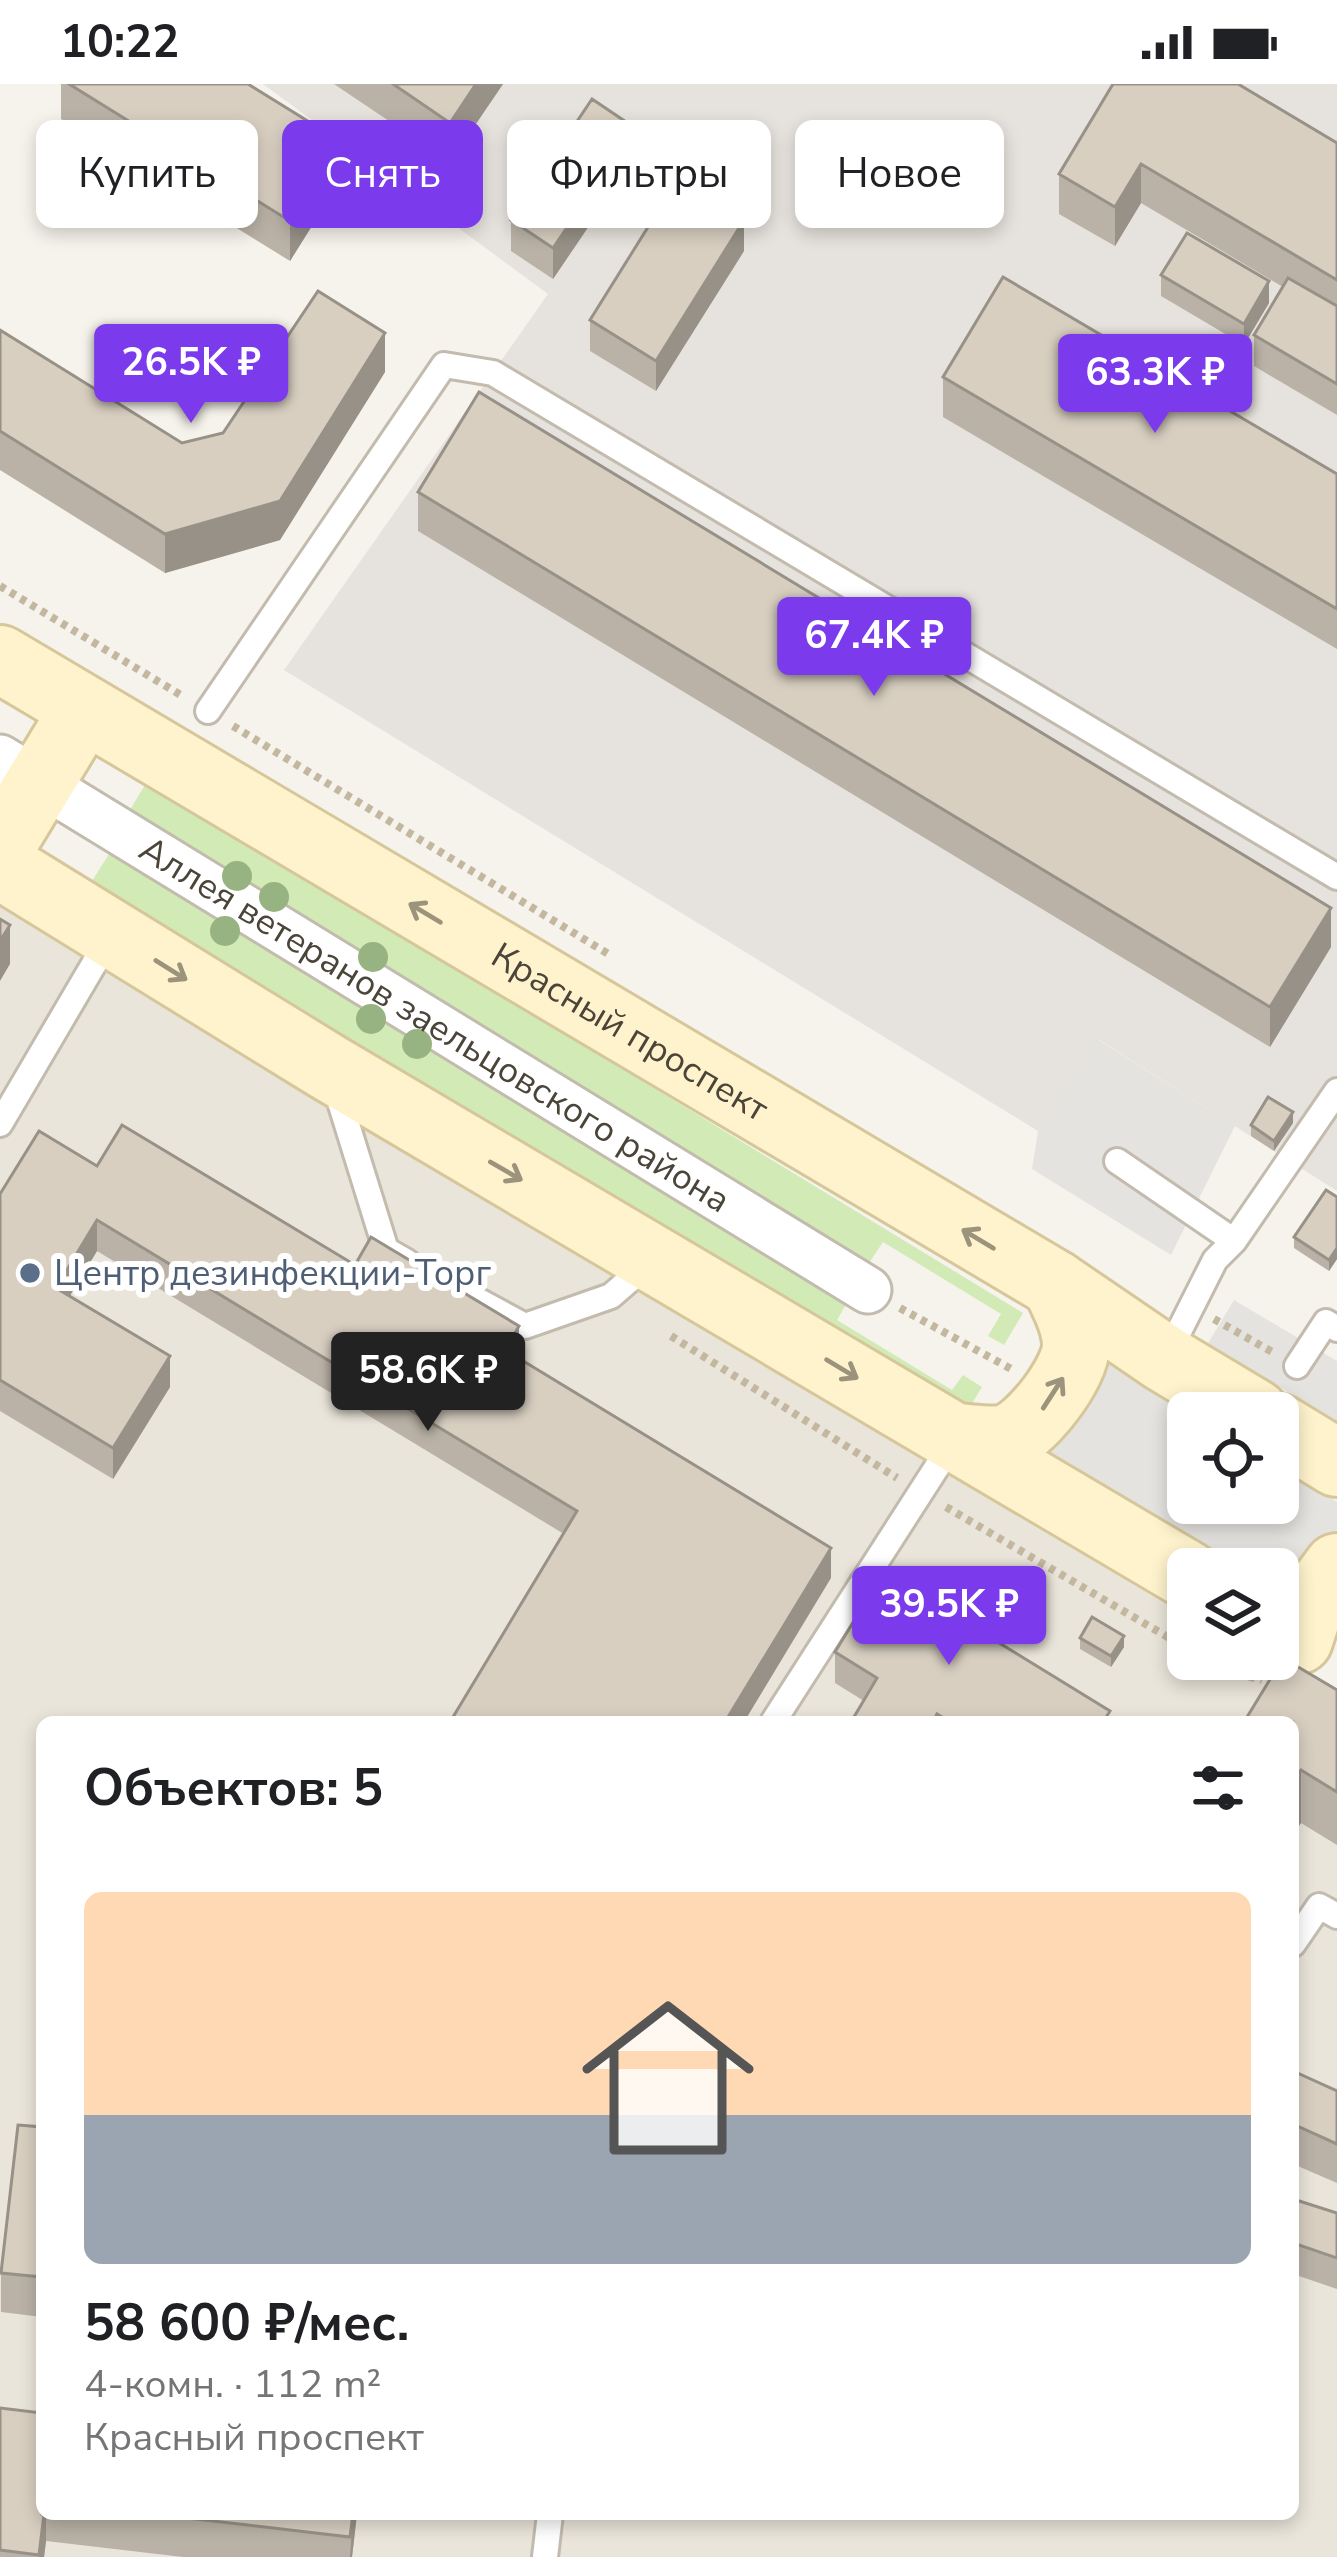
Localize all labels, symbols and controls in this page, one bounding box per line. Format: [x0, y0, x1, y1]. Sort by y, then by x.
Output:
text: 10:22 [60, 12, 179, 73]
chip: Купить [36, 120, 258, 228]
chip: Снять [282, 120, 483, 228]
chip: Фильтры [507, 120, 771, 228]
chip: Новое [795, 120, 1004, 228]
pin: 26.5K ₽ [80, 324, 302, 426]
pin: 63.3K ₽ [1044, 334, 1266, 436]
text: 26.5K ₽ [121, 336, 261, 389]
text: 63.3K ₽ [1085, 346, 1225, 399]
pin: 67.4K ₽ [763, 597, 985, 699]
text: 67.4K ₽ [804, 609, 944, 662]
street label: Аллея ветеранов заельцовского района [130, 825, 739, 1224]
one-way arrow [409, 900, 444, 924]
street label: Красный проспект [482, 931, 777, 1133]
one-way arrow [153, 958, 187, 982]
one-way arrow [488, 1159, 523, 1183]
one-way arrow [961, 1226, 996, 1250]
place label: Центр дезинфекции-Торг [54, 1249, 491, 1298]
marker: Центр дезинфекции-Торг [17, 1260, 43, 1286]
pin: 58.6K ₽ [317, 1332, 539, 1434]
text: 58.6K ₽ [358, 1344, 498, 1397]
one-way arrow [824, 1357, 858, 1381]
one-way arrow [1040, 1377, 1065, 1410]
map controls [1167, 1392, 1299, 1680]
button: locate [1167, 1392, 1299, 1524]
button: layers [1167, 1548, 1299, 1680]
pin: 39.5K ₽ [838, 1566, 1060, 1668]
text: 39.5K ₽ [879, 1578, 1019, 1631]
text: Объектов: 5 [84, 1753, 383, 1823]
icon: filters [1185, 1755, 1251, 1821]
icon: home [560, 1970, 776, 2186]
text: 58 600 ₽/мес. [84, 2288, 409, 2358]
text: 4-комн. · 112 m² [84, 2358, 381, 2411]
text: Красный проспект [84, 2411, 424, 2464]

